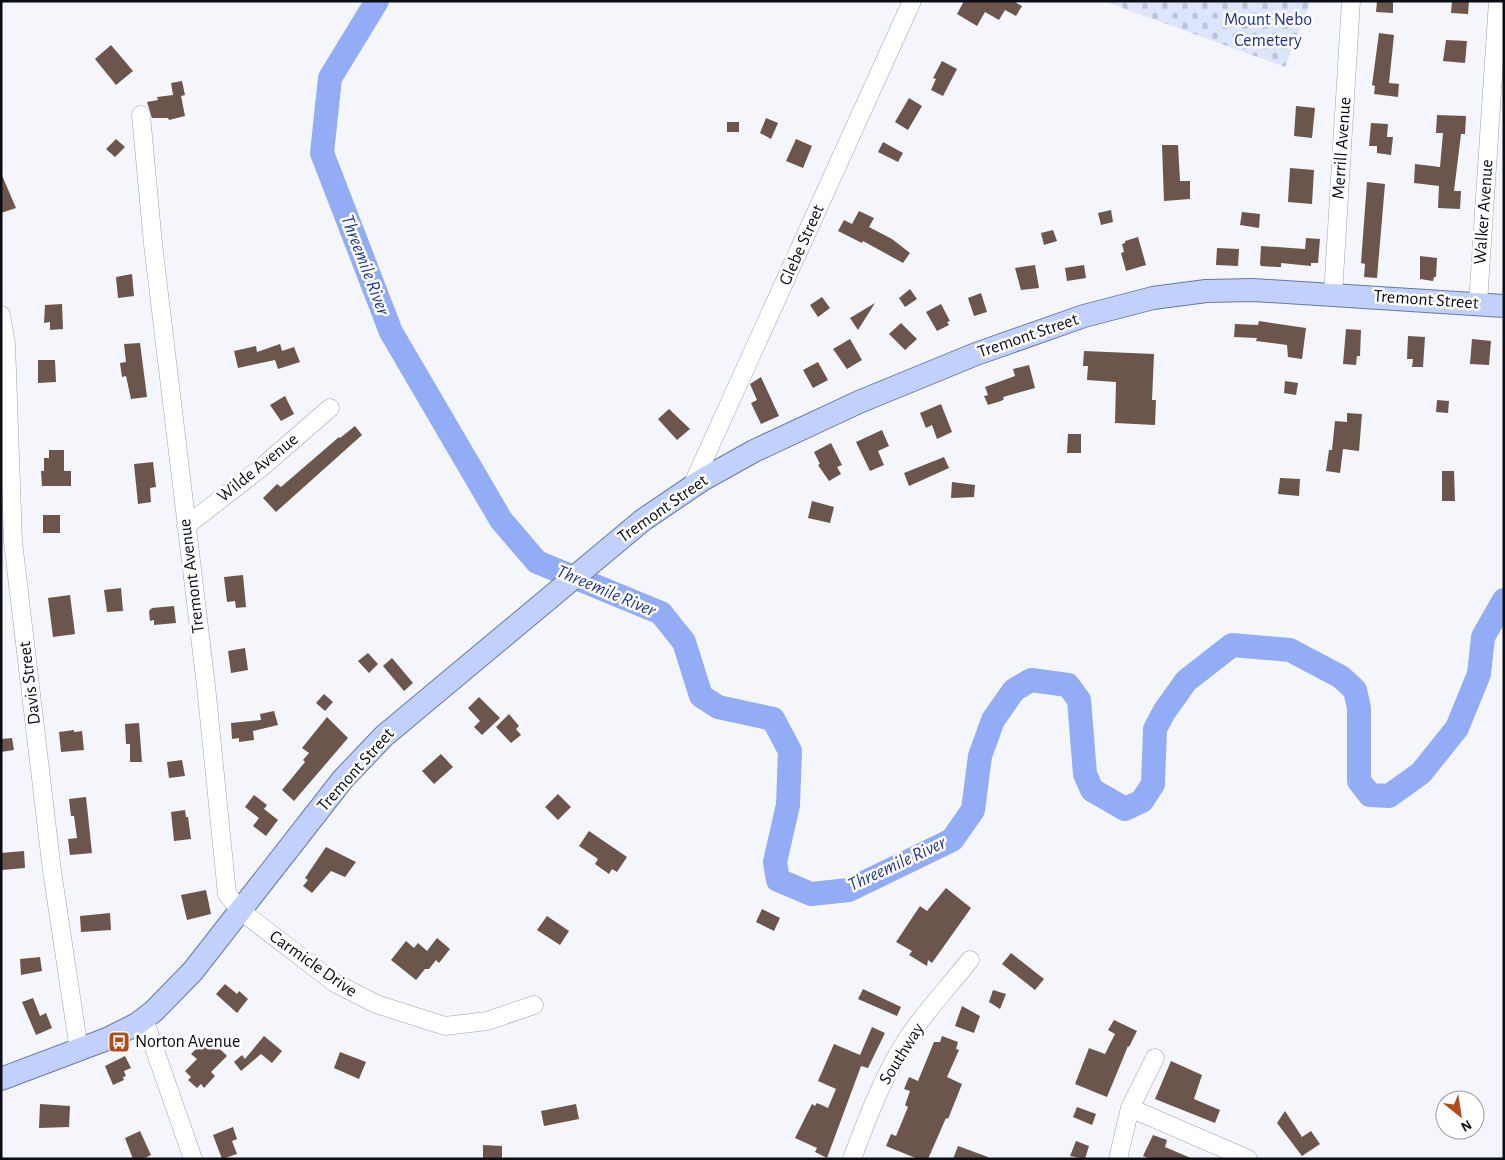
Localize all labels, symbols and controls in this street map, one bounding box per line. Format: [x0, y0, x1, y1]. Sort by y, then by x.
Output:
park label: Mount Nebo Cemetery [1224, 11, 1312, 50]
street label: Merrill Avenue [1329, 96, 1355, 200]
street label: Walker Avenue [1471, 159, 1497, 265]
street label: Glebe Street [776, 202, 828, 288]
water label: Threemile River [337, 212, 393, 318]
street label: Tremont Street [1373, 287, 1479, 313]
street label: Tremont Street [975, 310, 1081, 362]
street label: Wilde Avenue [214, 430, 302, 506]
street label: Tremont Street [615, 471, 711, 547]
street label: Tremont Avenue [176, 518, 208, 634]
water label: Threemile River [554, 562, 659, 621]
street label: Davis Street [16, 640, 44, 726]
street label: Tremont Street [314, 725, 398, 815]
water label: Threemile River [845, 833, 950, 895]
street label: Carmicle Drive [266, 927, 360, 1001]
street label: Southway [876, 1020, 928, 1088]
bus stop icon: Norton Avenue [107, 1030, 131, 1054]
place label: Norton Avenue [135, 1033, 240, 1051]
north arrow [1435, 1090, 1485, 1140]
text: N [1458, 1117, 1474, 1134]

